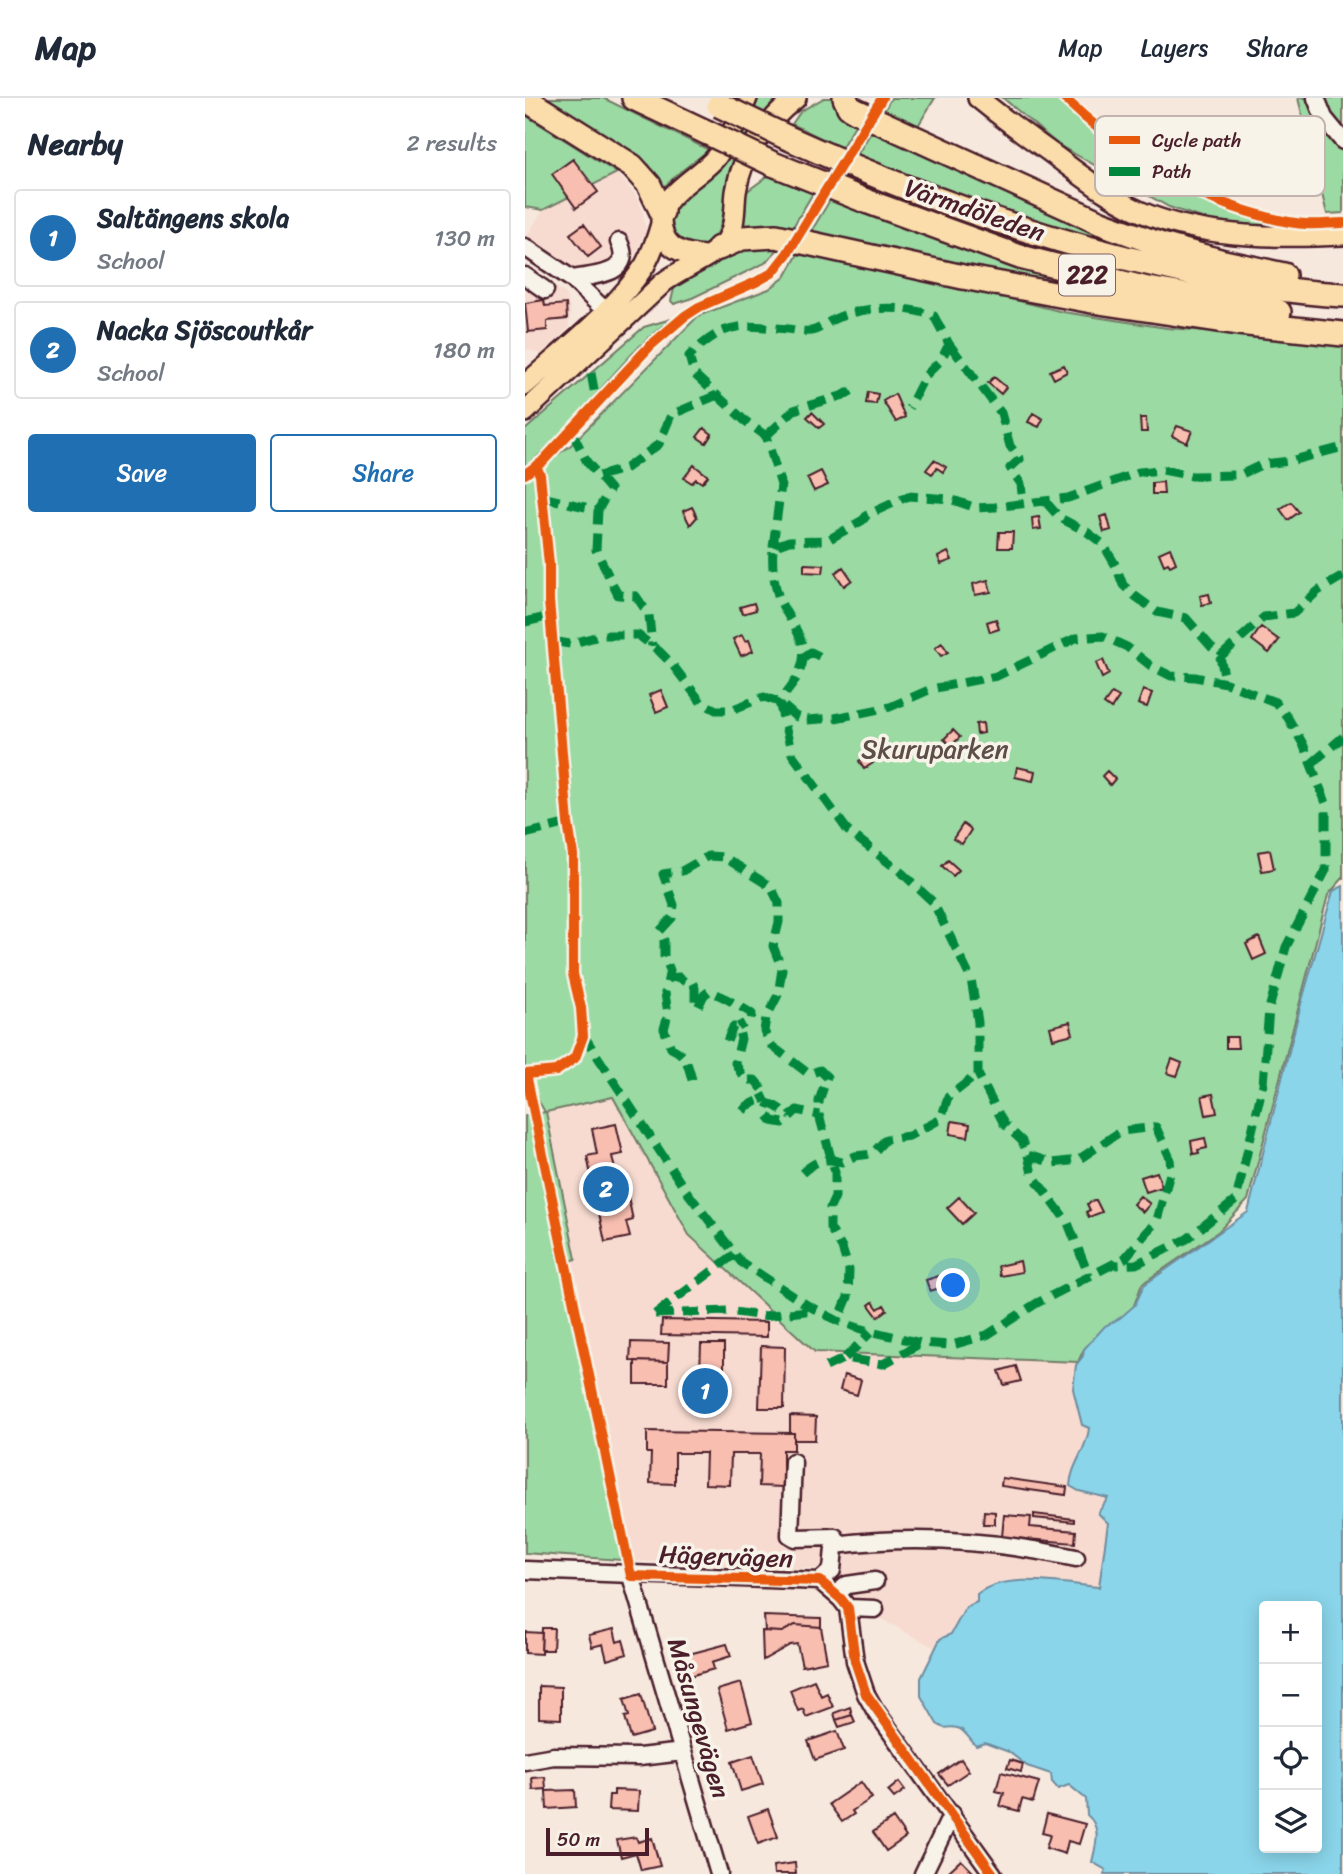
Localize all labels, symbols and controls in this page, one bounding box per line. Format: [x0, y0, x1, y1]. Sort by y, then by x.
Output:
text: Map [35, 19, 96, 77]
text: Map [1058, 27, 1103, 69]
text: Layers [1141, 27, 1208, 69]
text: Share [1246, 27, 1308, 69]
legend [1095, 116, 1325, 196]
text: Nearby [28, 117, 123, 171]
text: 2 results [406, 123, 497, 164]
text: Cycle path [1152, 124, 1241, 157]
text: Path [1152, 155, 1191, 188]
street label: Värmdöleden [898, 164, 1052, 256]
text: Saltängens skola [97, 195, 289, 241]
text: 1 [48, 218, 58, 259]
text: 130 m [434, 218, 495, 259]
text: School [97, 241, 165, 282]
road number: 222 [1059, 254, 1115, 295]
text: Nacka Sjöscoutkår [97, 307, 312, 353]
text: 2 [46, 330, 60, 371]
text: 180 m [433, 330, 495, 371]
text: School [97, 353, 165, 394]
button: Save [28, 434, 256, 512]
button: Share [270, 434, 497, 512]
park label: Skuruparken [861, 726, 1009, 772]
pin: 2 [583, 1163, 629, 1215]
your location [936, 1268, 970, 1302]
pin: 1 [682, 1365, 728, 1417]
street label: Hägervägen [658, 1531, 794, 1581]
map controls [1259, 1601, 1322, 1853]
button: + [1259, 1601, 1322, 1664]
street label: Måsungevägen [654, 1632, 744, 1804]
button: − [1259, 1664, 1322, 1727]
button: locate [1259, 1727, 1322, 1790]
button: layers [1259, 1790, 1322, 1853]
text: 50 m [557, 1823, 600, 1856]
scale bar [546, 1825, 649, 1857]

